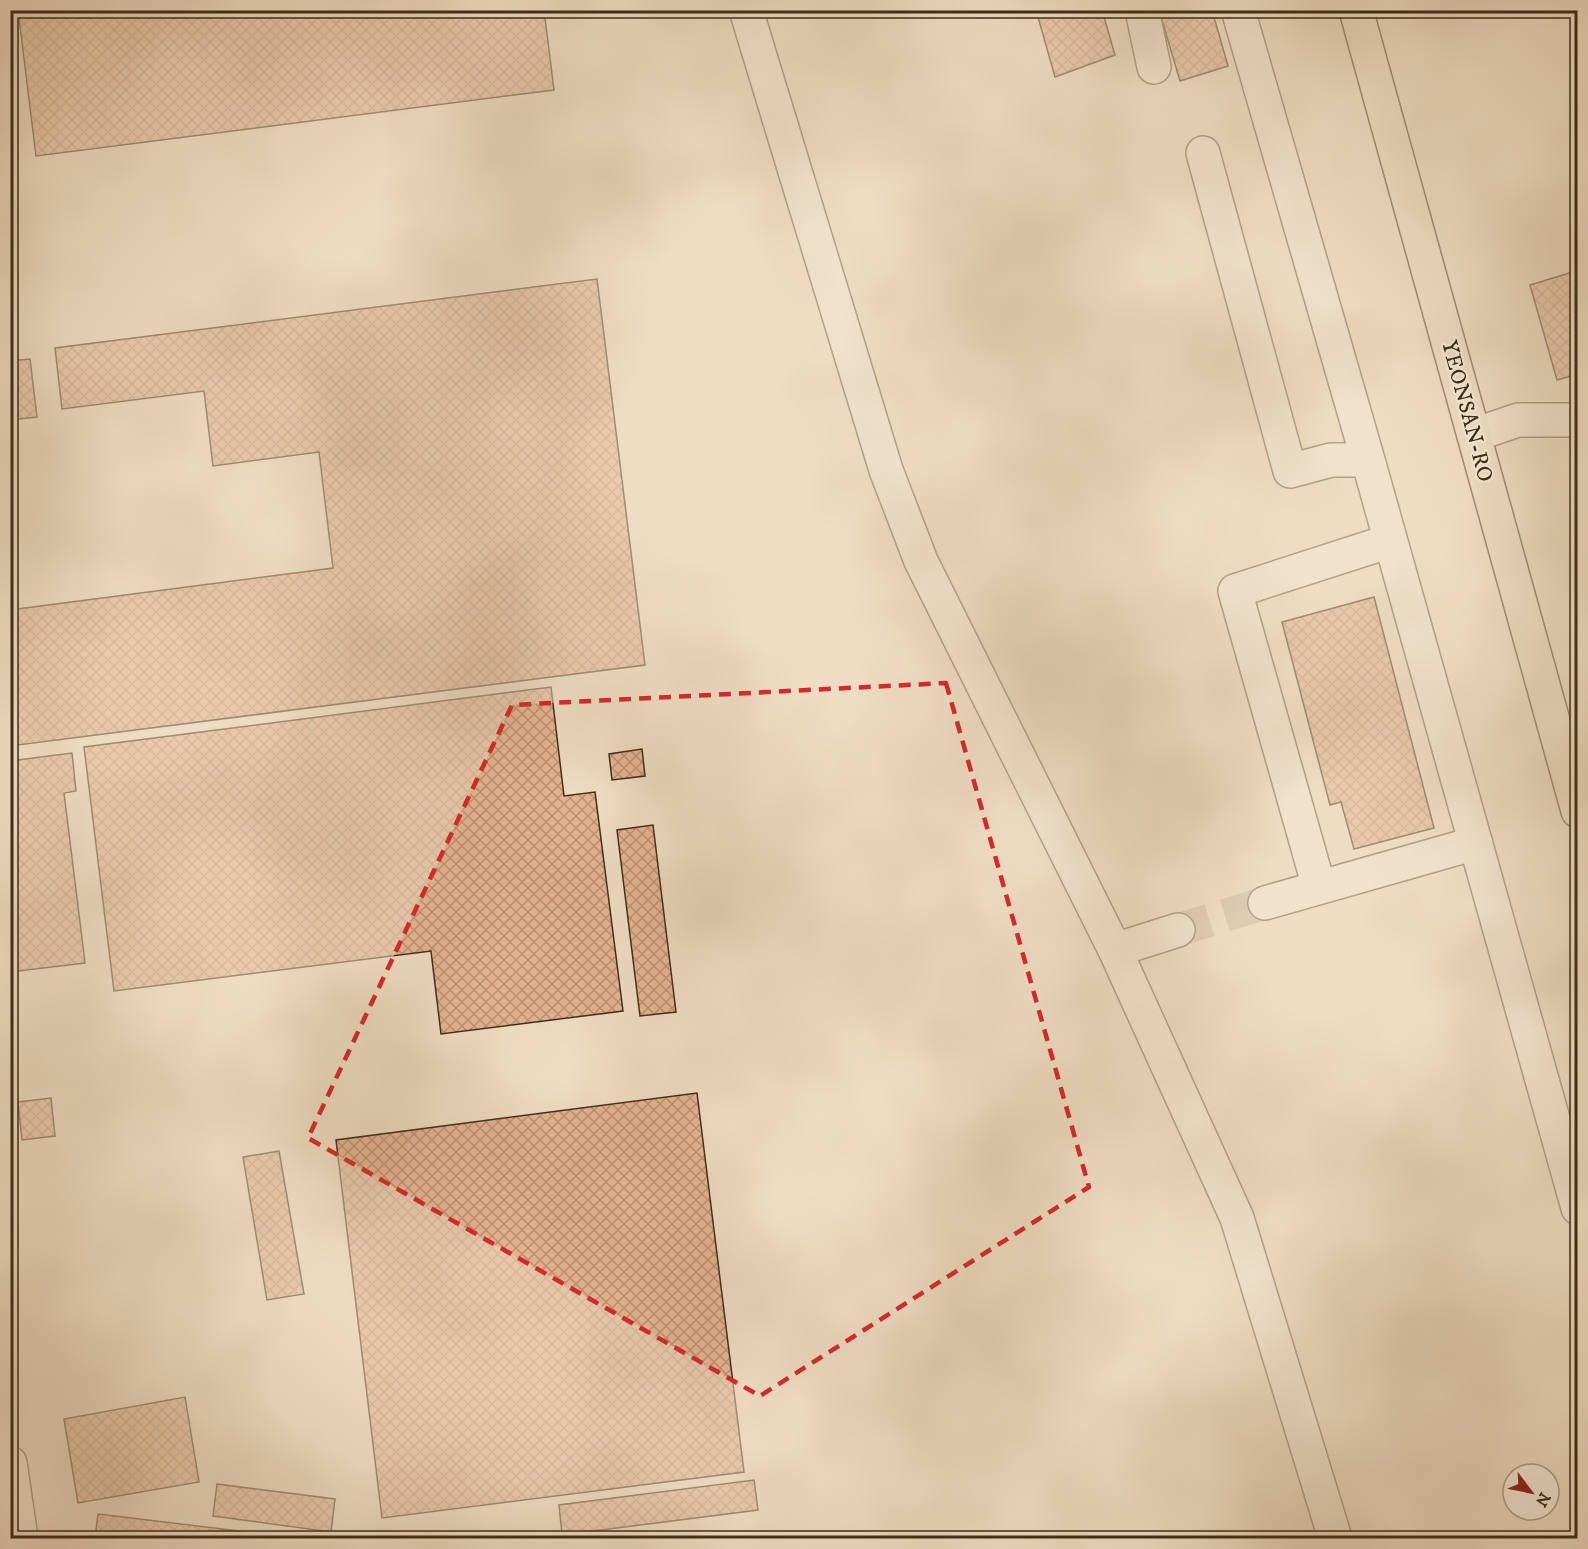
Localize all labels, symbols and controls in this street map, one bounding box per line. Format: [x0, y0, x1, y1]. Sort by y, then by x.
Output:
street label: YEONSAN-RO [1435, 337, 1499, 485]
north arrow [1501, 1462, 1561, 1522]
text: N [1531, 1489, 1555, 1510]

